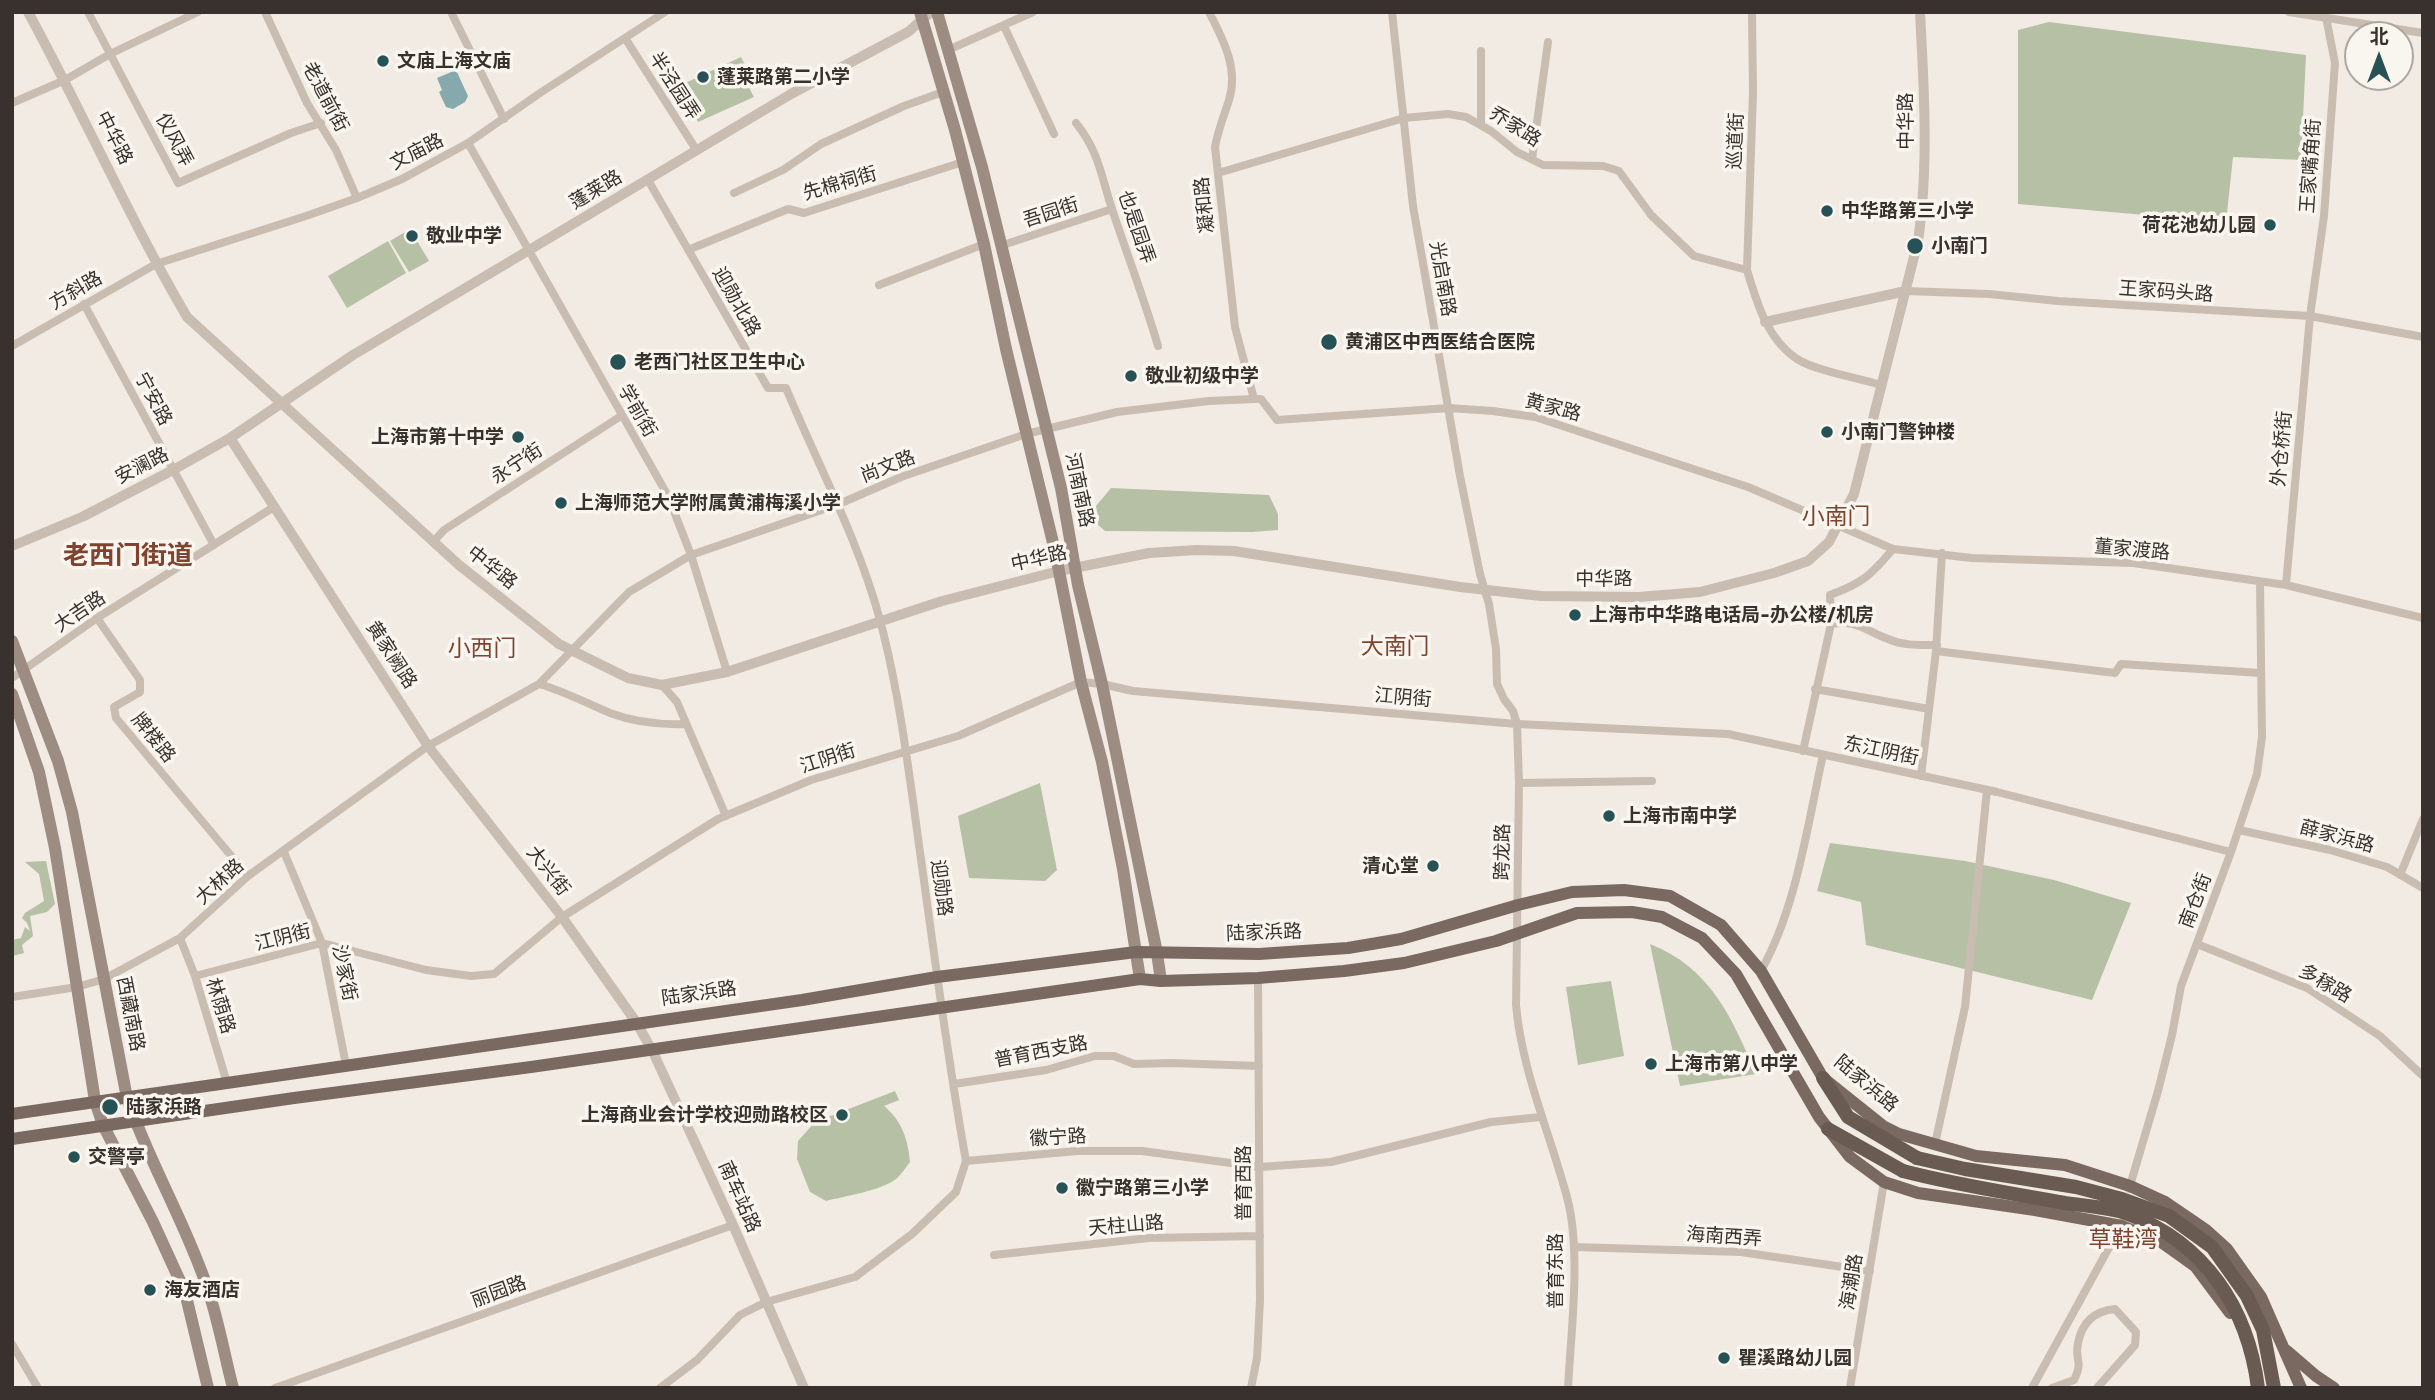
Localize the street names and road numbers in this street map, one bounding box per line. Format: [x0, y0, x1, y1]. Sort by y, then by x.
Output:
street label: 半泾园弄 [644, 48, 704, 124]
street label: 老道前街 [297, 58, 353, 136]
street label: 中华路 [1895, 93, 1917, 149]
street label: 乔家路 [1485, 102, 1545, 152]
street label: 中华路 [91, 107, 137, 169]
street label: 仪风弄 [151, 109, 197, 171]
street label: 巡道街 [1724, 112, 1748, 170]
street label: 王家嘴角街 [2296, 118, 2326, 214]
street label: 文庙路 [386, 129, 448, 175]
street label: 先棉祠街 [800, 163, 880, 205]
street label: 蓬莱路 [566, 166, 626, 214]
street label: 凝和路 [1191, 175, 1219, 235]
street label: 也是园弄 [1113, 187, 1159, 267]
street label: 吾园街 [1020, 193, 1082, 233]
street label: 光启南路 [1424, 240, 1460, 318]
street label: 迎勋北路 [707, 263, 765, 341]
street label: 方斜路 [46, 267, 106, 315]
street label: 王家码头路 [2118, 277, 2214, 307]
street label: 宁安路 [130, 368, 176, 430]
street label: 学前街 [613, 381, 661, 441]
street label: 黄家路 [1523, 390, 1583, 426]
street label: 外仓桥街 [2267, 410, 2297, 488]
street label: 永宁街 [487, 439, 547, 489]
street label: 安澜路 [111, 443, 173, 489]
street label: 尚文路 [857, 446, 919, 488]
street label: 河南南路 [1060, 450, 1098, 530]
street label: 董家渡路 [2093, 535, 2171, 565]
street label: 中华路 [463, 541, 521, 595]
street label: 中华路 [1009, 541, 1069, 577]
street label: 中华路 [1576, 568, 1632, 590]
street label: 大吉路 [50, 587, 110, 637]
street label: 黄家阙路 [361, 617, 421, 693]
street label: 江阴街 [1374, 684, 1432, 712]
street label: 牌楼路 [126, 709, 180, 767]
street label: 东江阴街 [1841, 732, 1921, 770]
street label: 江阴街 [797, 739, 859, 779]
street label: 薛家浜路 [2297, 816, 2377, 858]
street label: 跨龙路 [1491, 823, 1515, 881]
street label: 大兴街 [521, 842, 575, 900]
street label: 大林路 [191, 854, 249, 910]
street label: 迎勋路 [926, 858, 956, 918]
street label: 南仓街 [2175, 870, 2217, 932]
street label: 江阴街 [253, 920, 313, 956]
street label: 陆家浜路 [1226, 920, 1302, 946]
street label: 沙家街 [327, 943, 361, 1003]
street label: 多稼路 [2295, 960, 2355, 1008]
street label: 西藏南路 [112, 975, 148, 1053]
street label: 林荫路 [201, 975, 239, 1037]
street label: 陆家浜路 [660, 977, 738, 1011]
street label: 普育西支路 [992, 1032, 1090, 1072]
street label: 陆家浜路 [1830, 1051, 1902, 1117]
street label: 徽宁路 [1029, 1125, 1087, 1151]
street label: 普育西路 [1233, 1145, 1255, 1221]
street label: 南车站路 [713, 1158, 765, 1236]
street label: 天柱山路 [1087, 1211, 1165, 1241]
street label: 海南西弄 [1685, 1223, 1763, 1251]
street label: 普育东路 [1545, 1233, 1567, 1309]
street label: 海潮路 [1836, 1252, 1868, 1312]
street label: 丽园路 [468, 1272, 530, 1312]

